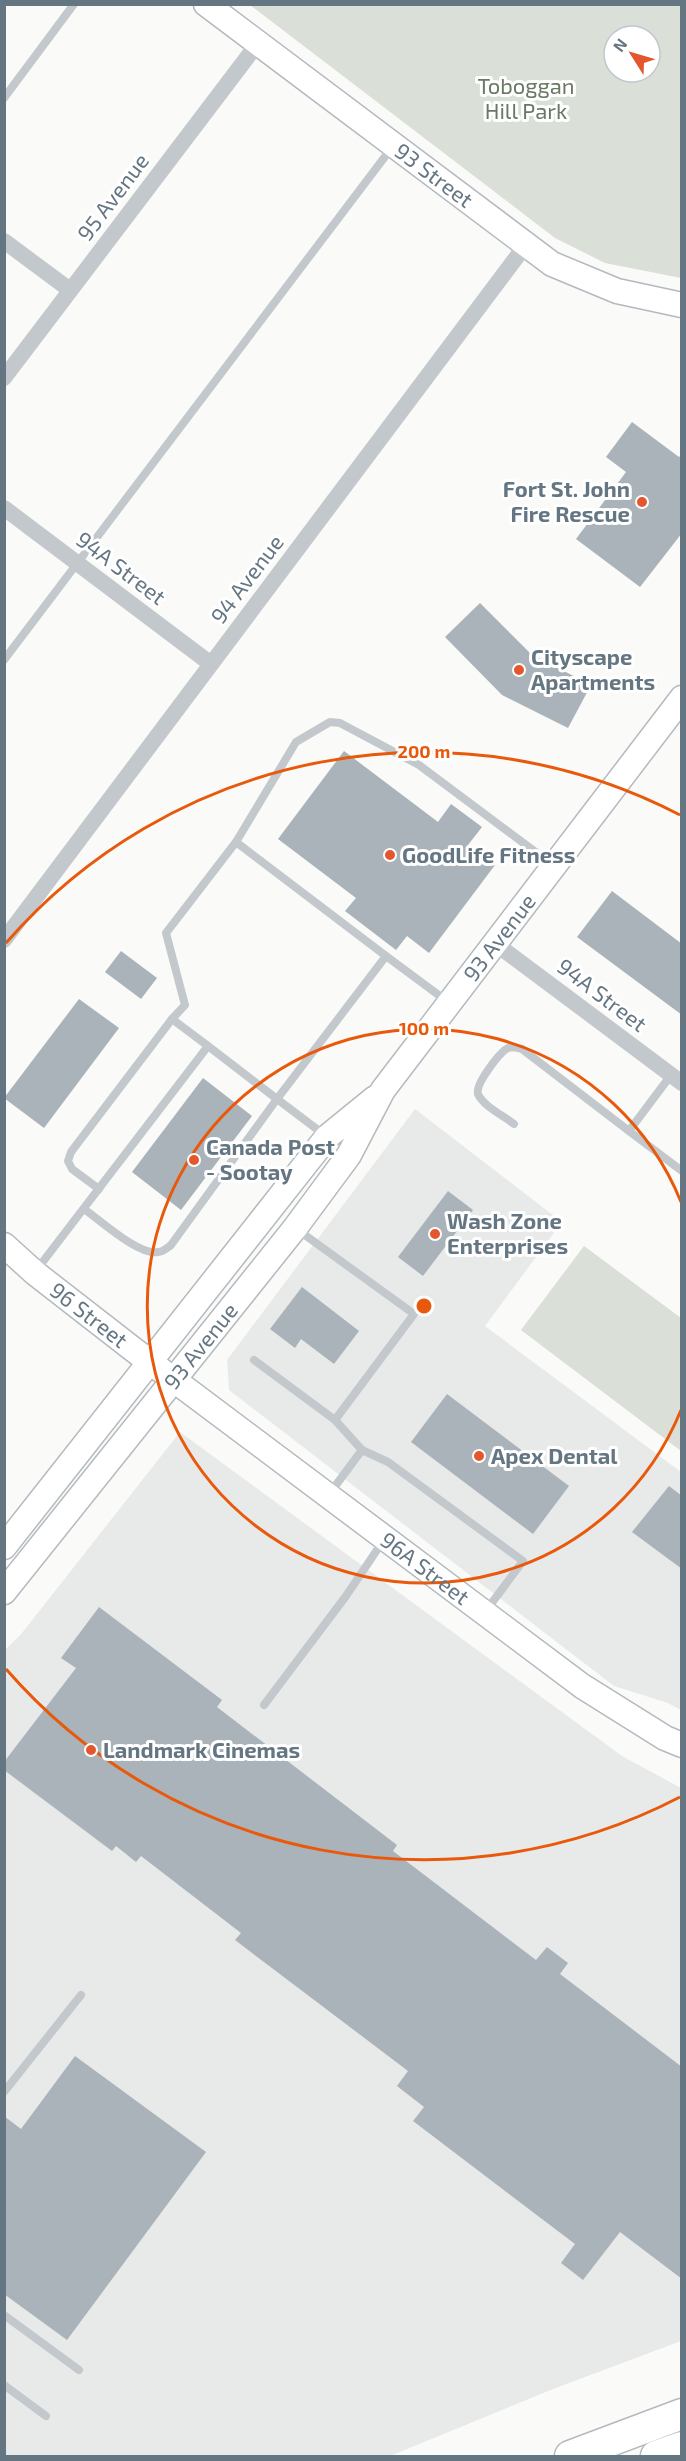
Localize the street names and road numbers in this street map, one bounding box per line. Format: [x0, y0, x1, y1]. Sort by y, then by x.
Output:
street label: 93 Street [390, 137, 479, 212]
street label: 95 Avenue [71, 148, 153, 245]
street label: 94A Street [72, 525, 171, 609]
street label: 94 Avenue [204, 529, 288, 628]
street label: 93 Avenue [457, 888, 540, 986]
street label: 94A Street [553, 952, 652, 1036]
street label: 96 Street [45, 1276, 133, 1352]
street label: 93 Avenue [158, 1297, 242, 1394]
street label: 96A Street [376, 1526, 475, 1609]

